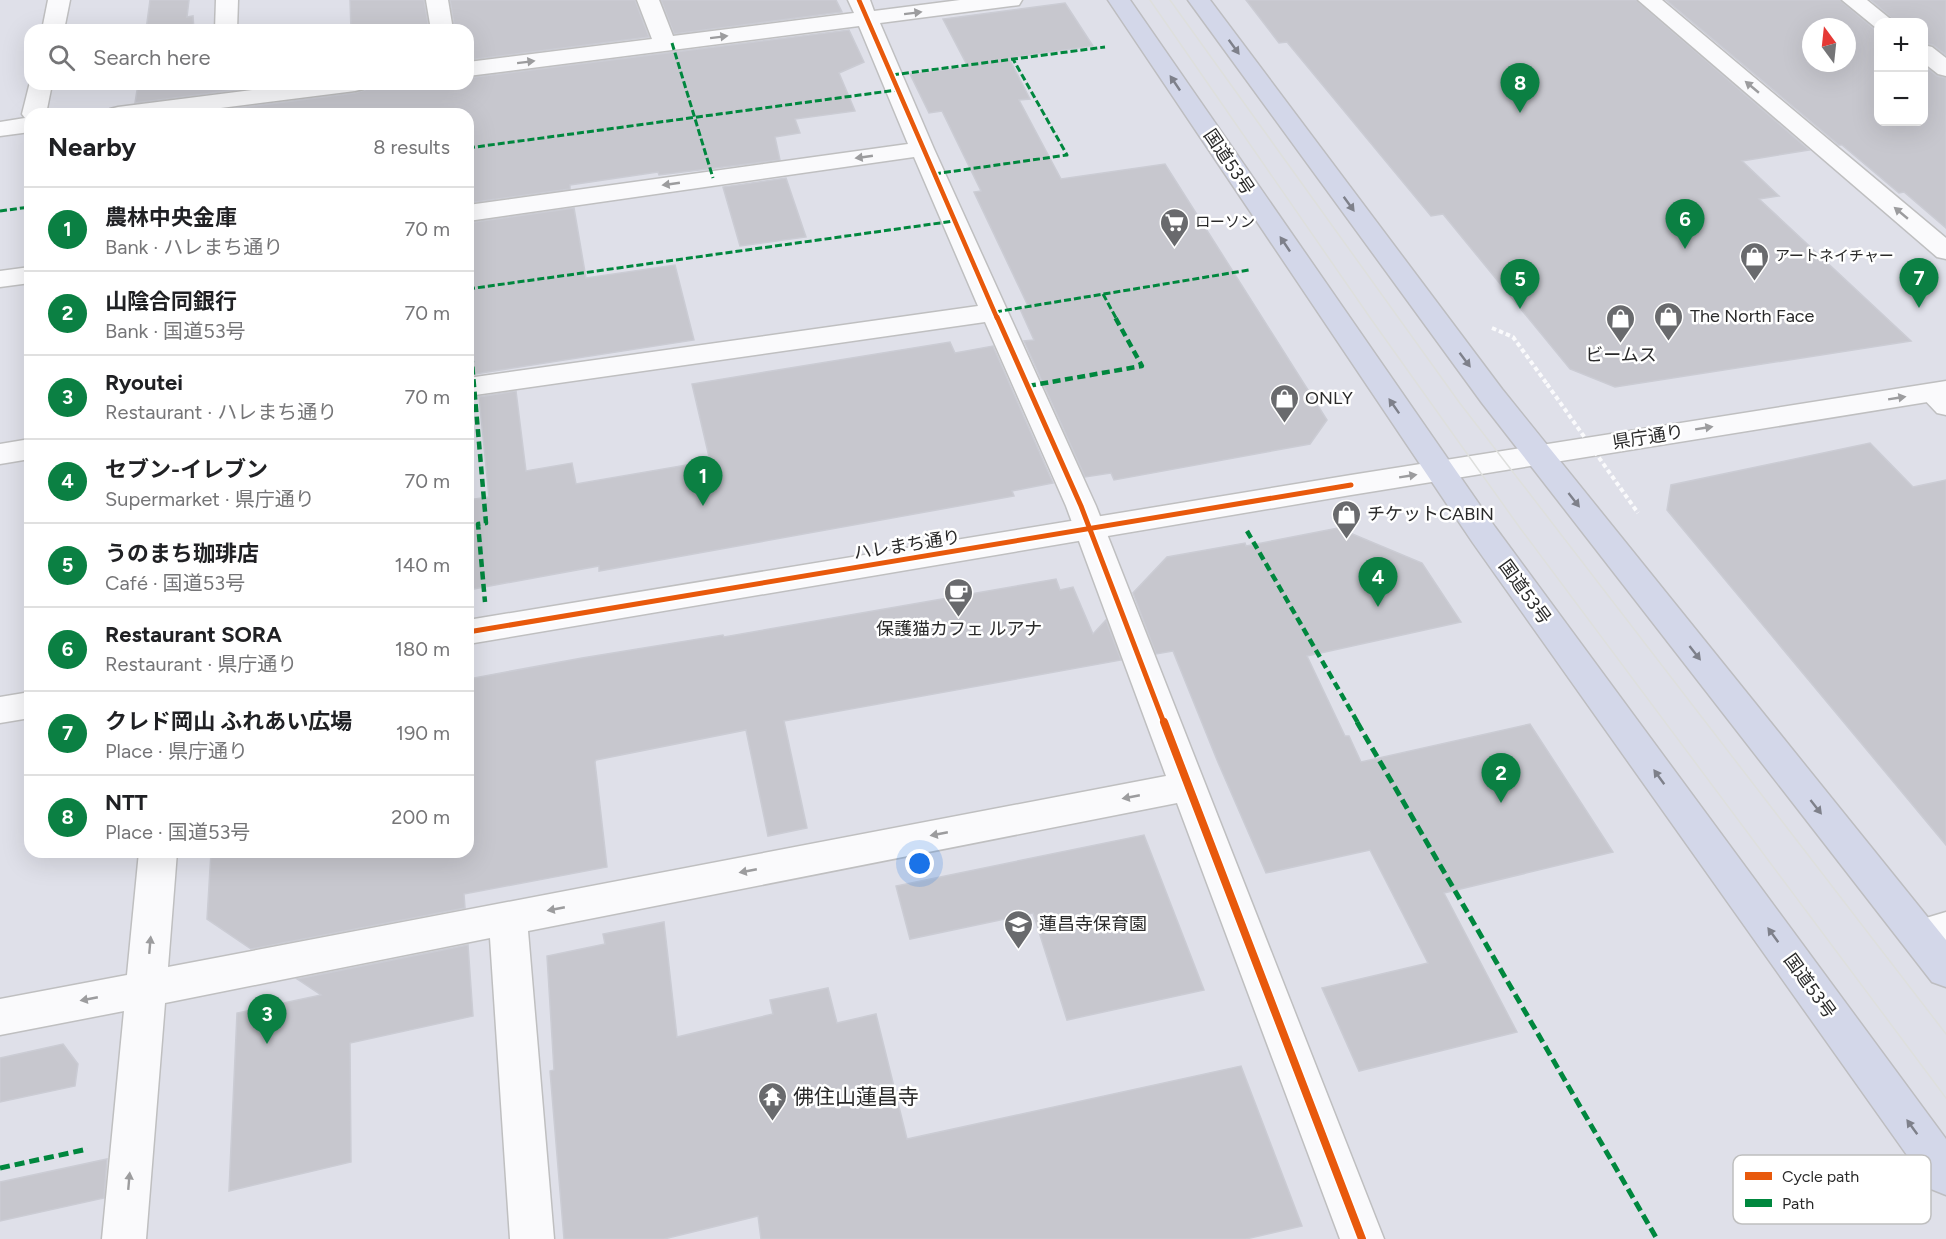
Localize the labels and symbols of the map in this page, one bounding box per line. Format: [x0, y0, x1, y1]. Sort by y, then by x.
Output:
one-way arrow [903, 8, 922, 17]
north arrow [1802, 18, 1856, 72]
one-way arrow [710, 33, 729, 42]
one-way arrow [1227, 39, 1239, 54]
one-way arrow [517, 57, 536, 67]
pin: 8 [1500, 63, 1540, 113]
one-way arrow [1170, 75, 1181, 91]
one-way arrow [1745, 81, 1760, 94]
street label: 国道53号 [1199, 125, 1259, 199]
one-way arrow [854, 153, 873, 162]
one-way arrow [661, 180, 680, 189]
one-way arrow [1343, 196, 1355, 211]
pin: 6 [1666, 200, 1704, 249]
supermarket icon: ローソン [1158, 206, 1190, 248]
one-way arrow [1894, 207, 1909, 220]
place label: ローソン [1195, 213, 1255, 231]
one-way arrow [1279, 237, 1291, 253]
shop icon: アートネイチャー [1738, 240, 1770, 282]
place label: アートネイチャー [1775, 247, 1894, 265]
pin: 7 [1900, 258, 1938, 308]
pin: 5 [1500, 260, 1540, 309]
shop icon: The North Face [1653, 300, 1685, 342]
shop icon: ビームス [1605, 302, 1637, 344]
place label: The North Face [1690, 305, 1815, 327]
place label: ビームス [1585, 344, 1657, 366]
one-way arrow [1459, 353, 1471, 368]
shop icon: ONLY [1268, 382, 1300, 424]
place label: ONLY [1305, 387, 1353, 409]
one-way arrow [1888, 393, 1907, 402]
one-way arrow [1388, 398, 1400, 414]
street label: 県庁通り [1611, 421, 1685, 453]
one-way arrow [1695, 423, 1714, 432]
pin: 1 [684, 456, 722, 506]
one-way arrow [1399, 471, 1418, 480]
one-way arrow [1568, 493, 1580, 508]
shop icon: チケットCABIN [1330, 498, 1362, 540]
place label: チケットCABIN [1367, 503, 1494, 525]
street label: ハレまち通り [852, 526, 962, 564]
street label: 国道53号 [1494, 556, 1556, 628]
pin: 4 [1358, 558, 1398, 607]
cafe icon: 保護猫カフェ ルアナ [943, 576, 975, 618]
place label: 保護猫カフェ ルアナ [876, 618, 1042, 640]
one-way arrow [1689, 646, 1701, 661]
pin: 2 [1482, 754, 1520, 803]
one-way arrow [1653, 769, 1665, 785]
one-way arrow [1121, 793, 1140, 802]
one-way arrow [1809, 799, 1821, 814]
one-way arrow [930, 830, 949, 839]
your location [905, 849, 934, 878]
one-way arrow [738, 867, 757, 876]
one-way arrow [547, 904, 566, 914]
school or university icon: 蓮昌寺保育園 [1002, 908, 1034, 950]
place label: 蓮昌寺保育園 [1039, 913, 1147, 935]
one-way arrow [1767, 927, 1779, 943]
one-way arrow [145, 935, 155, 954]
street label: 国道53号 [1779, 950, 1841, 1022]
pin: 3 [248, 994, 286, 1044]
one-way arrow [80, 995, 99, 1004]
temple icon: 佛住山蓮昌寺 [756, 1080, 788, 1122]
place label: 佛住山蓮昌寺 [793, 1084, 919, 1109]
one-way arrow [1906, 1119, 1918, 1135]
legend [1733, 1155, 1931, 1224]
text: Cycle path [1782, 1167, 1859, 1186]
one-way arrow [124, 1171, 134, 1190]
text: Path [1782, 1194, 1814, 1213]

